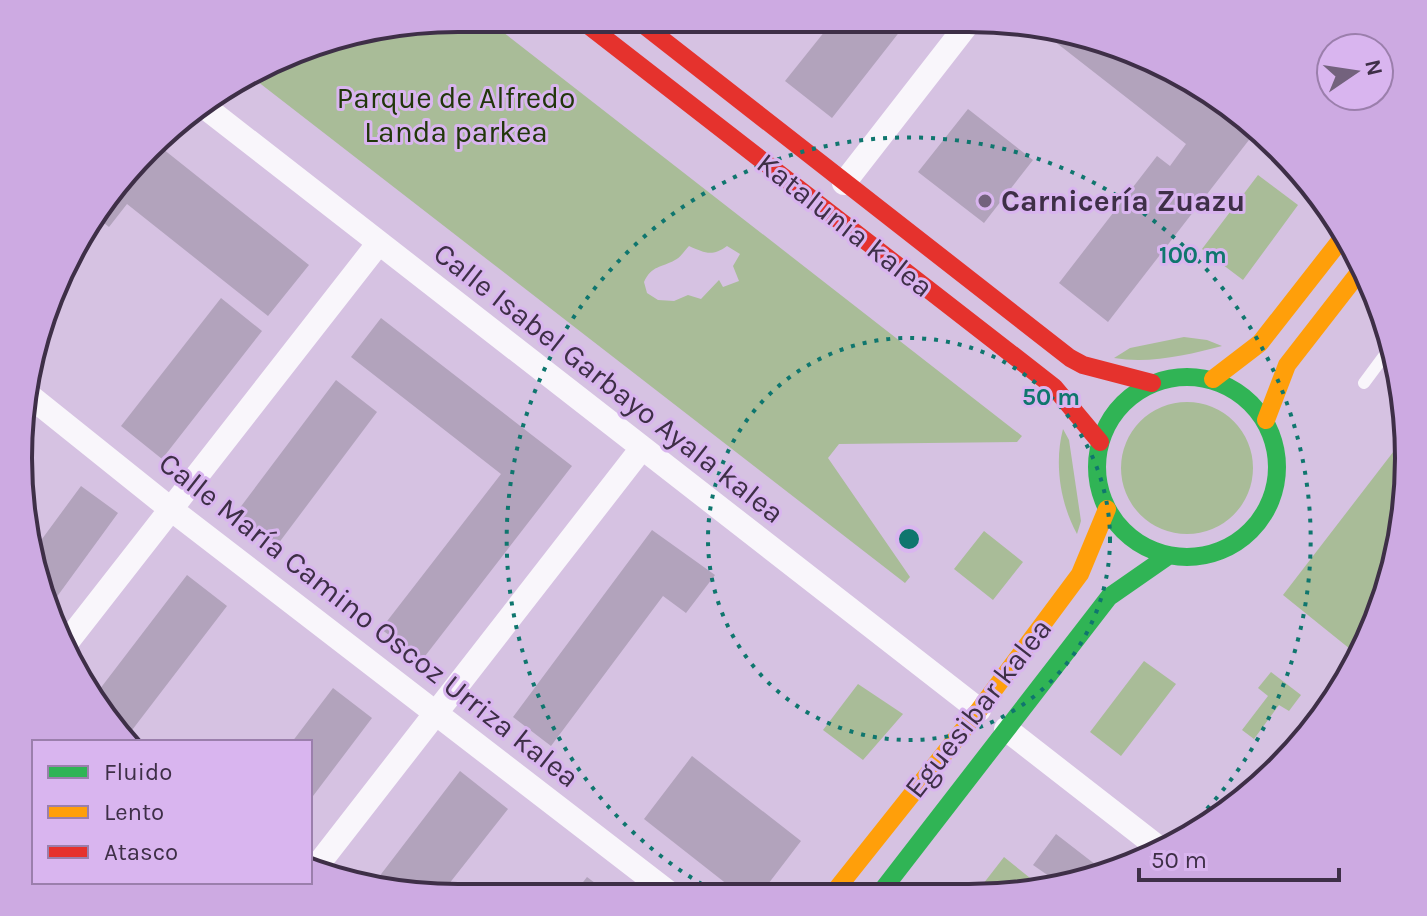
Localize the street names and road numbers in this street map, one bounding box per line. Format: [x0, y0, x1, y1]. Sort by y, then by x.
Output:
street label: Katalunia kalea [750, 145, 940, 305]
street label: Calle Isabel Garbayo Ayala kalea [427, 235, 791, 531]
street label: Calle María Camino Oscoz Urriza kalea [152, 445, 586, 795]
street label: Eguesibar kalea [897, 611, 1059, 805]

